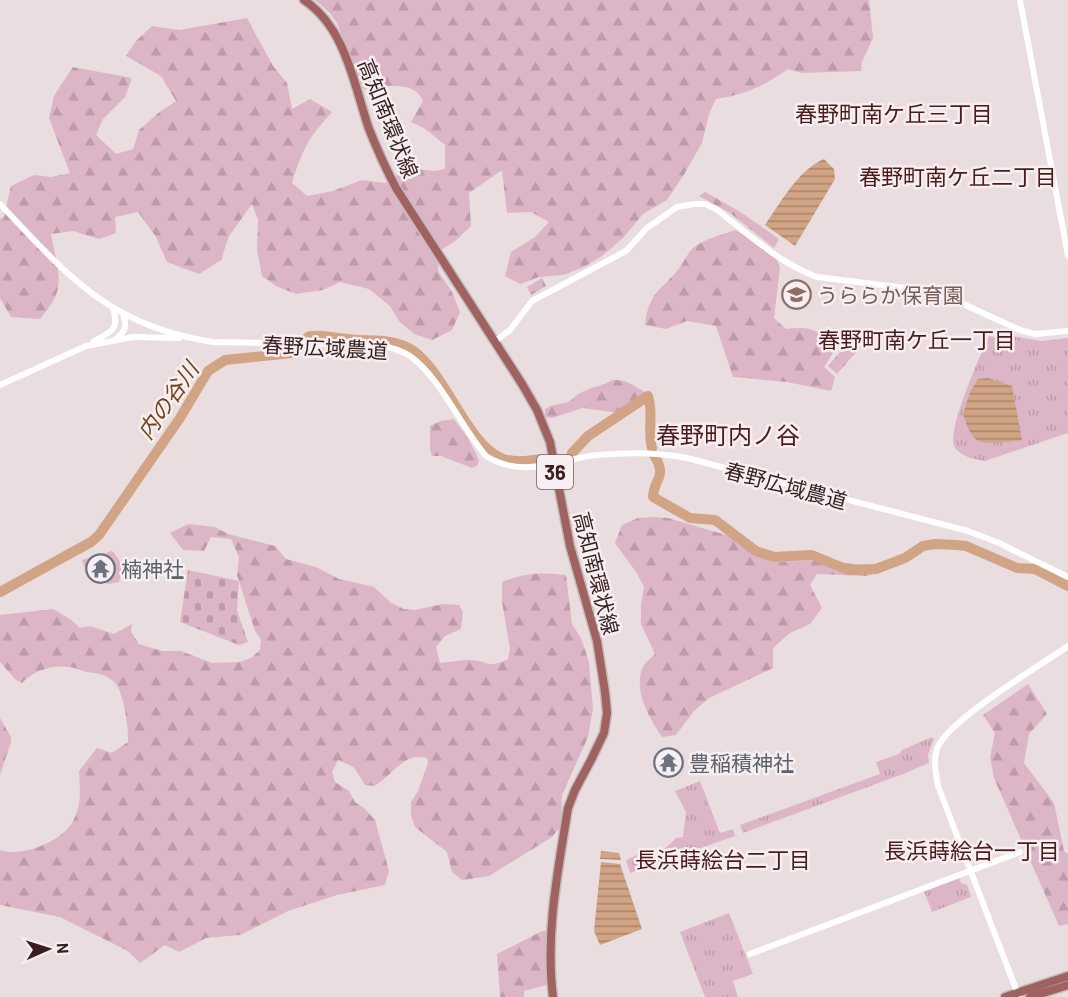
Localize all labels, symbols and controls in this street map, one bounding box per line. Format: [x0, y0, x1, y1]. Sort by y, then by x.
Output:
street label: 高知南環状線 [354, 55, 424, 181]
district label: 春野町南ケ丘三丁目 [795, 100, 993, 126]
district label: 春野町南ケ丘二丁目 [859, 163, 1057, 189]
school or university icon: うららか保育園 [780, 278, 812, 310]
place label: うららか保育園 [817, 282, 964, 307]
district label: 春野町南ケ丘一丁目 [818, 326, 1016, 352]
street label: 春野広域農道 [261, 331, 389, 363]
water label: 内の谷川 [131, 355, 204, 444]
district label: 春野町内ノ谷 [656, 420, 800, 449]
road number: 36 [537, 455, 573, 489]
street label: 春野広域農道 [722, 457, 850, 513]
street label: 高知南環状線 [570, 509, 624, 637]
temple icon: 楠神社 [84, 552, 116, 584]
place label: 楠神社 [121, 556, 184, 581]
temple icon: 豊稲積神社 [652, 746, 684, 778]
place label: 豊稲積神社 [689, 750, 794, 775]
district label: 長浜蒔絵台一丁目 [884, 837, 1060, 863]
district label: 長浜蒔絵台二丁目 [635, 846, 811, 872]
north arrow [18, 919, 78, 979]
text: N [54, 942, 73, 954]

